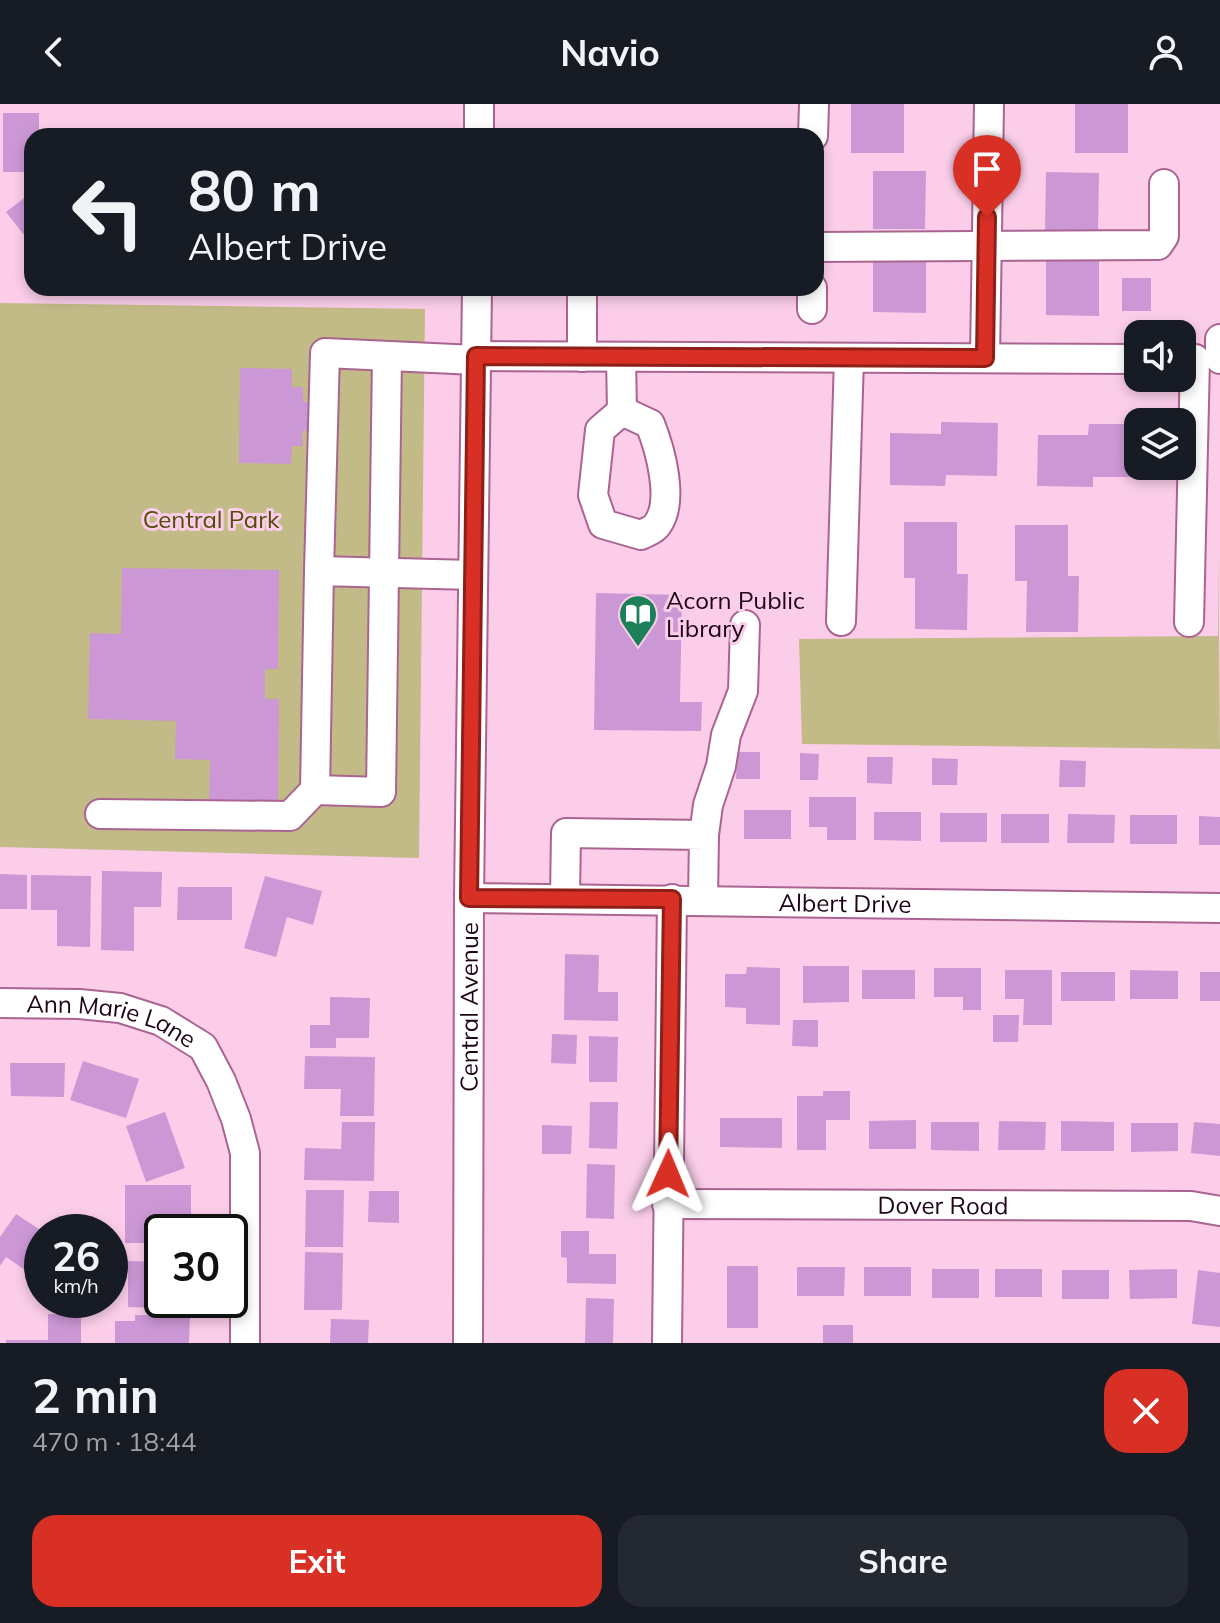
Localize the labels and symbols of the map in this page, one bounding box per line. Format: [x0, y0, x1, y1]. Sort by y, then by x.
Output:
pin [953, 135, 1021, 217]
park label: Central Park [143, 504, 280, 534]
place label: Acorn Public Library [666, 585, 805, 643]
library icon: Acorn Public Library [617, 593, 659, 648]
street label: Albert Drive [778, 887, 912, 919]
street label: Central Avenue [454, 922, 484, 1092]
street label: Ann Marie Lane [26, 988, 202, 1054]
position arrow [626, 1132, 710, 1216]
street label: Dover Road [877, 1190, 1009, 1220]
speed limit sign: 30 [144, 1214, 248, 1318]

